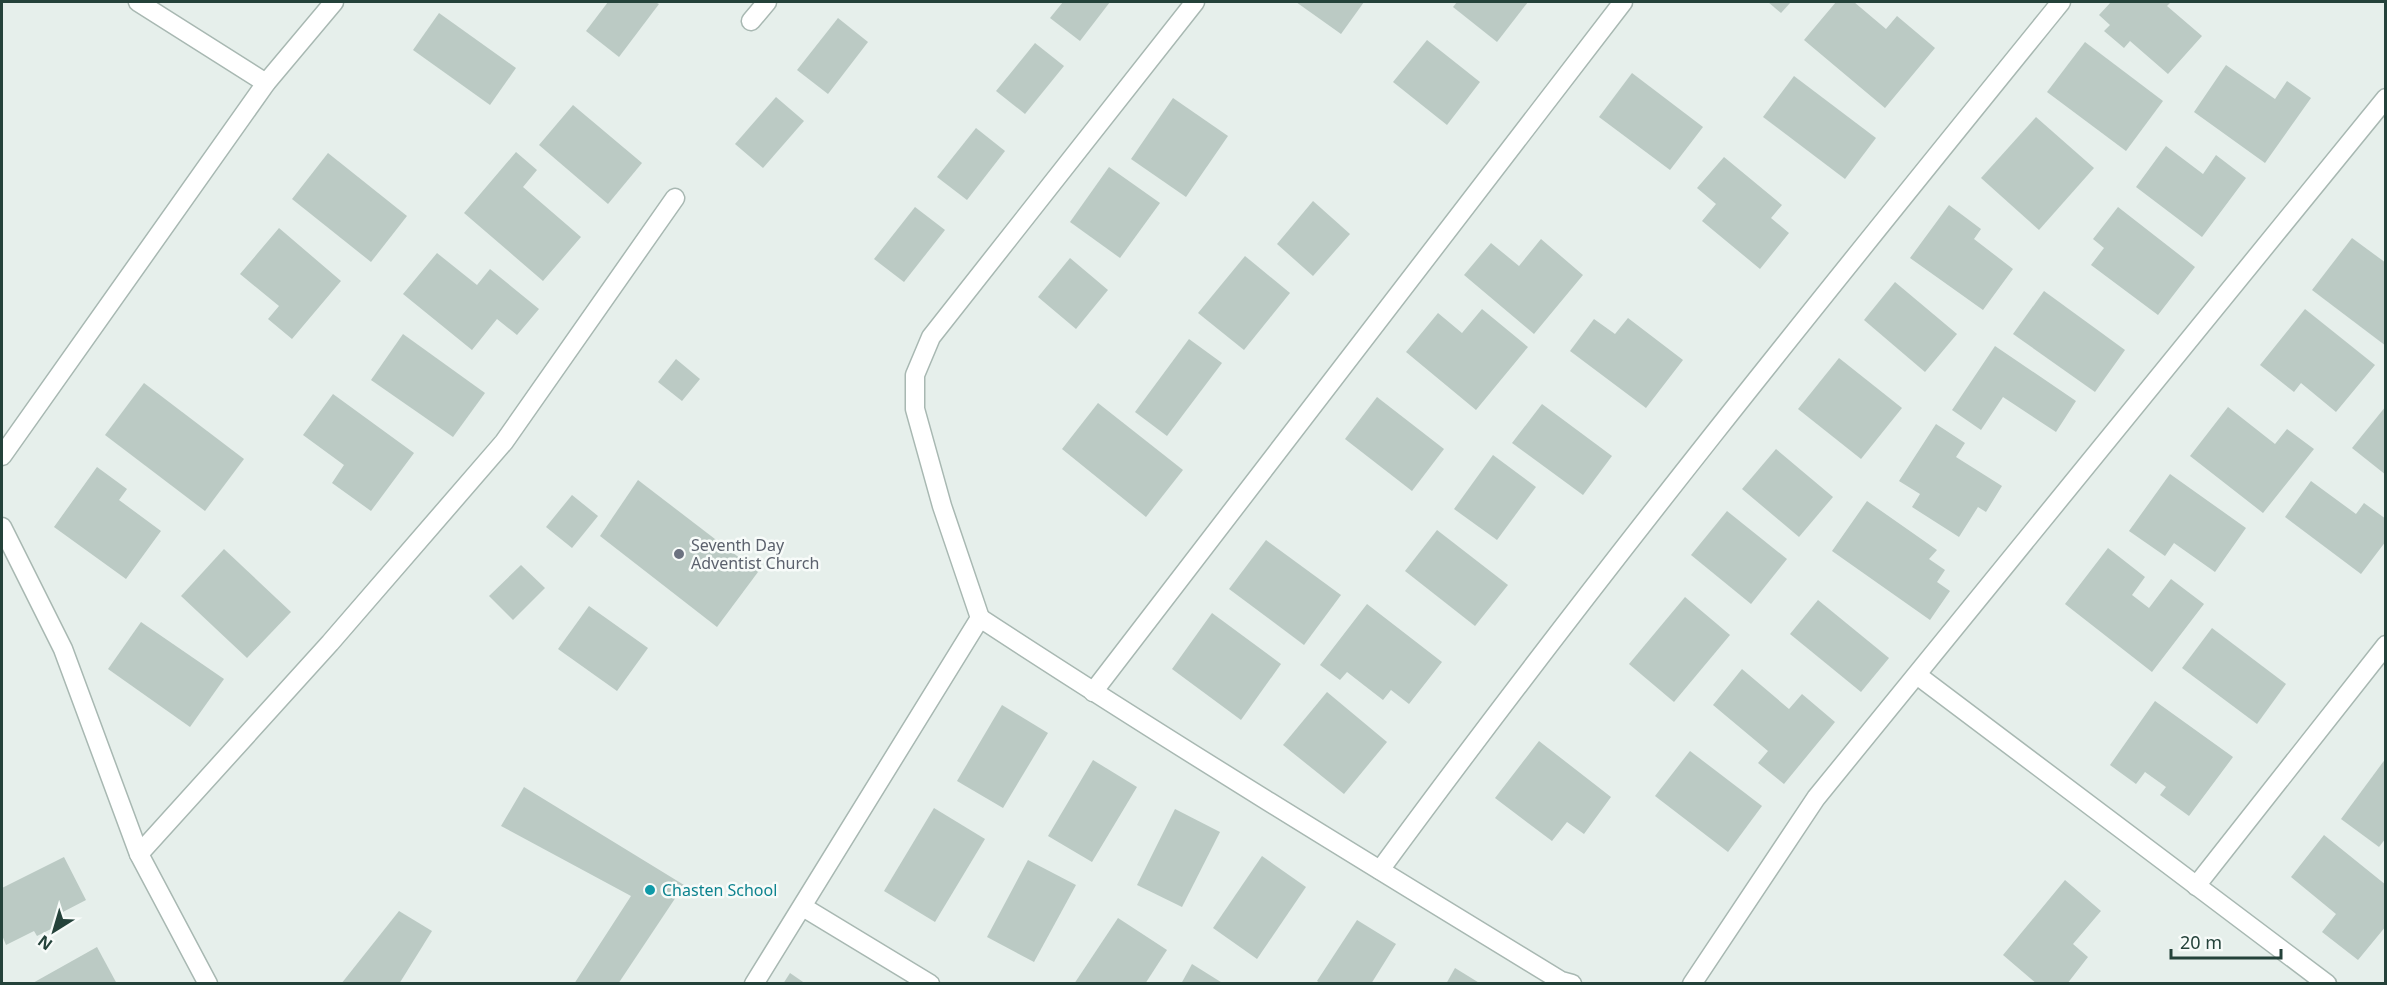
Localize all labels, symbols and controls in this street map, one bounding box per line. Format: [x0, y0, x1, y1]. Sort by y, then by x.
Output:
place label: Seventh Day Adventist Church [691, 534, 819, 574]
marker: Seventh Day Adventist Church [672, 547, 686, 561]
place label: Chasten School [662, 879, 777, 901]
marker: Chasten School [643, 883, 657, 897]
north arrow [24, 901, 84, 961]
scale bar [2171, 922, 2280, 960]
text: N [33, 930, 57, 956]
text: 20 m [2180, 930, 2222, 954]

